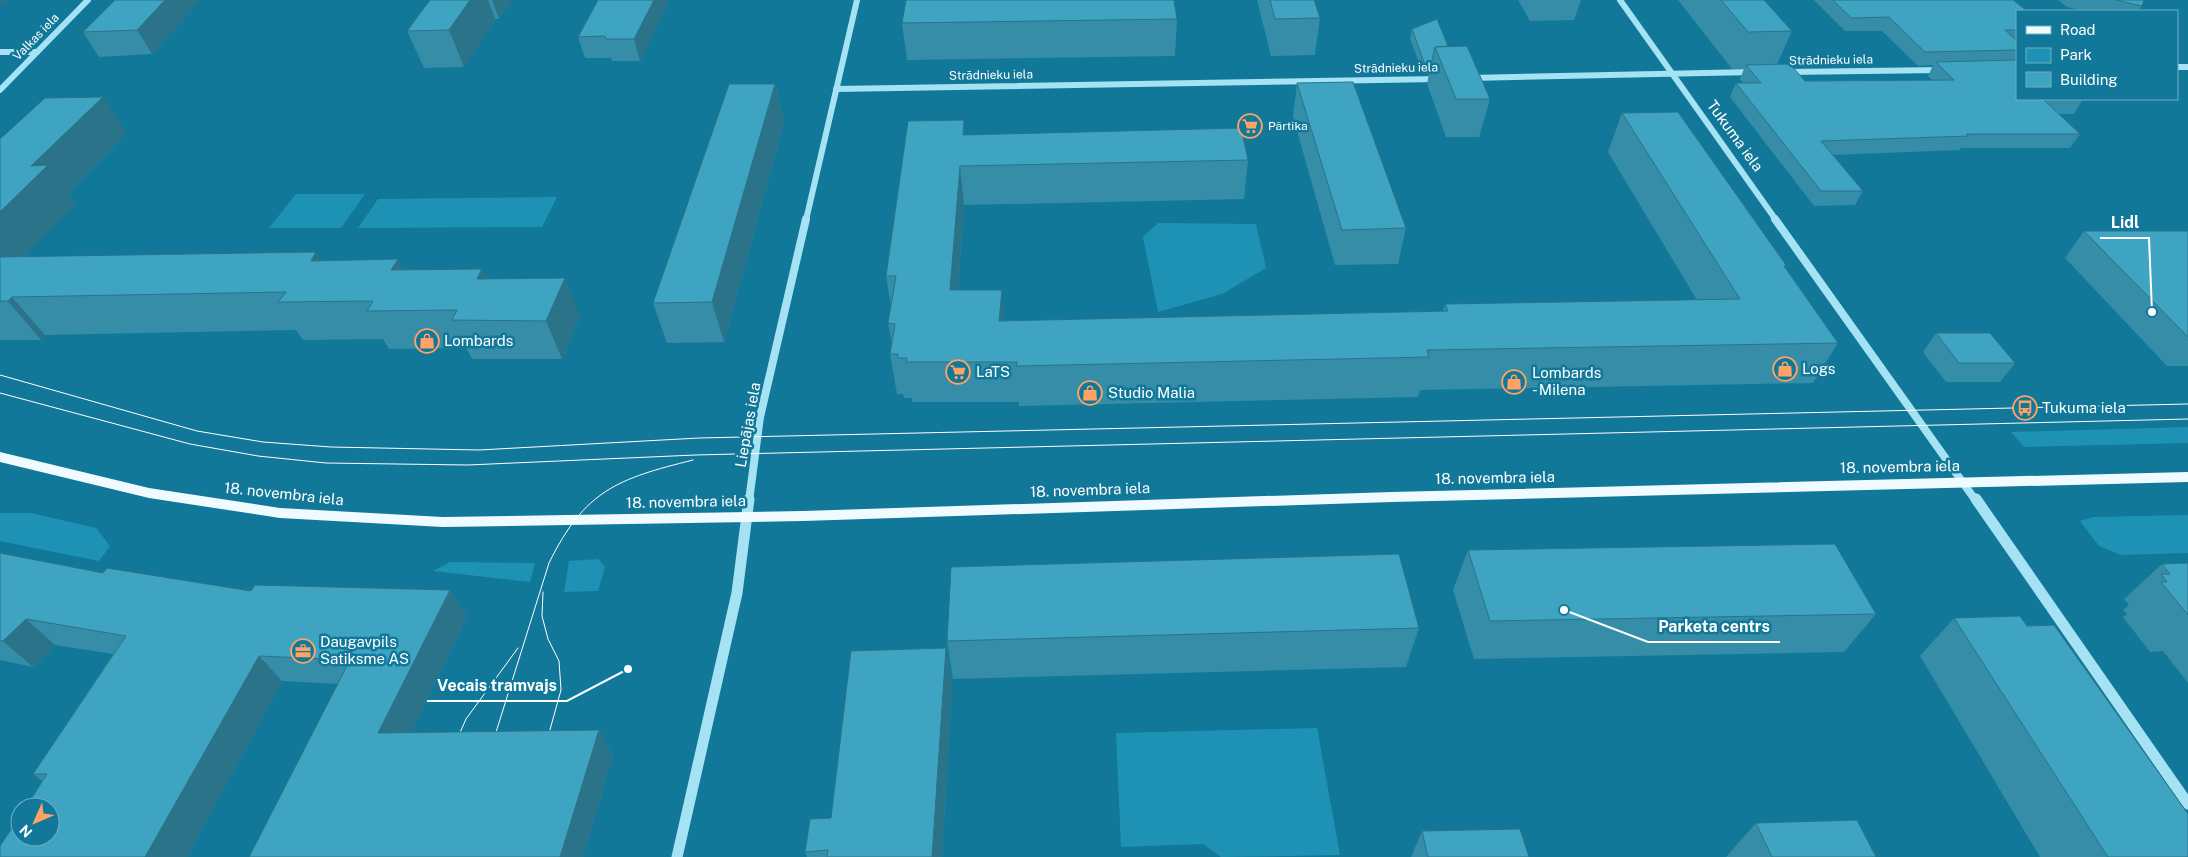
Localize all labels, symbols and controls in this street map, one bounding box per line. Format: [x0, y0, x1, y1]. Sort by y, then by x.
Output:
legend [2016, 10, 2178, 100]
street label: Valkas iela [10, 11, 62, 63]
text: Road [2060, 21, 2096, 38]
text: Park [2060, 46, 2092, 63]
street label: Strādnieku iela [1789, 52, 1873, 68]
street label: Strādnieku iela [1354, 60, 1438, 76]
street label: Strādnieku iela [949, 67, 1033, 83]
text: Building [2060, 71, 2118, 88]
street label: Tukuma iela [1704, 97, 1767, 175]
supermarket icon: Pārtika [1237, 113, 1263, 139]
place label: Pārtika [1268, 119, 1308, 133]
callout: Lidl [2100, 207, 2149, 238]
text: Lidl [2111, 213, 2139, 232]
shop icon: Lombards [414, 328, 440, 354]
place label: Lombards [444, 332, 513, 349]
shop icon: Logs [1772, 356, 1798, 382]
supermarket icon: LaTS [945, 359, 971, 385]
place label: Logs [1802, 360, 1835, 377]
place label: LaTS [976, 363, 1010, 380]
place label: Lombards - Milena [1532, 364, 1601, 398]
shop icon: Lombards - Milena [1501, 369, 1527, 395]
shop icon: Studio Malia [1077, 380, 1103, 406]
street label: Liepājas iela [732, 381, 763, 469]
place label: Studio Malia [1108, 384, 1195, 401]
bus stop icon: Tukuma iela [2012, 395, 2038, 421]
place label: Tukuma iela [2042, 399, 2126, 416]
street label: 18. novembra iela [1840, 457, 1960, 476]
street label: 18. novembra iela [1435, 468, 1555, 487]
street label: 18. novembra iela [223, 479, 345, 508]
street label: 18. novembra iela [1030, 479, 1150, 500]
street label: 18. novembra iela [626, 492, 746, 511]
callout: Parketa centrs [1648, 611, 1780, 642]
text: Parketa centrs [1658, 617, 1770, 636]
place label: Daugavpils Satiksme AS [320, 633, 409, 667]
office icon: Daugavpils Satiksme AS [290, 638, 316, 664]
callout: Vecais tramvajs [427, 670, 567, 701]
text: Vecais tramvajs [437, 676, 557, 695]
north arrow [10, 797, 60, 847]
text: N [16, 822, 35, 841]

